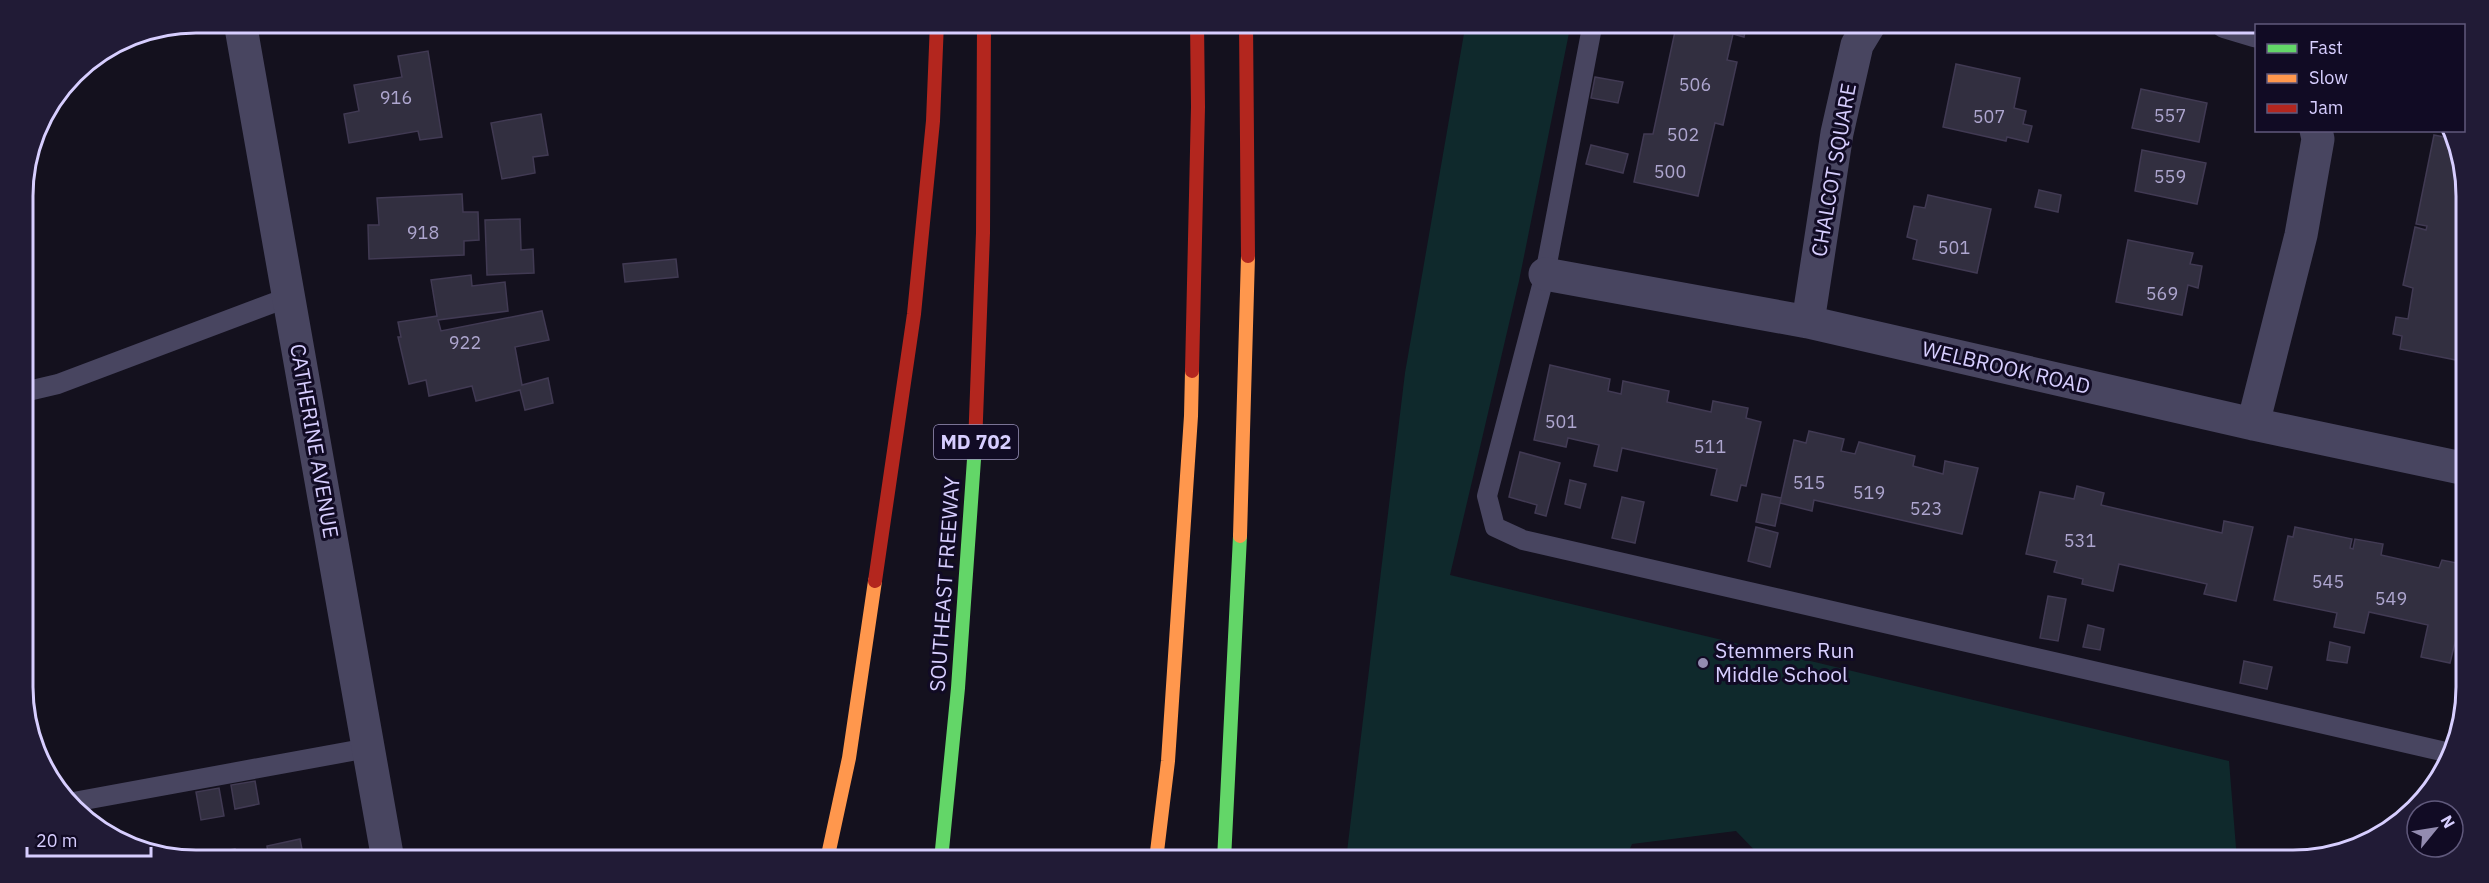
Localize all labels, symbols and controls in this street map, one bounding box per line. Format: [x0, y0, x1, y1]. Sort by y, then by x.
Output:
legend [2255, 24, 2465, 132]
text: Fast [2309, 36, 2343, 59]
text: Slow [2309, 66, 2348, 89]
house number: 506 [1679, 73, 1711, 96]
street label: CHALCOT SQUARE [1804, 81, 1862, 259]
house number: 916 [380, 86, 412, 109]
text: Jam [2309, 96, 2344, 119]
house number: 557 [2154, 104, 2186, 127]
house number: 507 [1973, 105, 2005, 128]
house number: 502 [1667, 123, 1699, 146]
house number: 500 [1654, 160, 1686, 183]
house number: 559 [2154, 165, 2186, 188]
house number: 918 [407, 221, 439, 244]
house number: 501 [1938, 236, 1970, 259]
house number: 569 [2146, 282, 2178, 305]
house number: 922 [449, 331, 481, 354]
street label: WELBROOK ROAD [1919, 334, 2093, 400]
street label: CATHERINE AVENUE [284, 341, 346, 540]
house number: 501 [1545, 410, 1577, 433]
road number: MD 702 [934, 425, 1018, 459]
house number: 511 [1694, 435, 1726, 458]
house number: 515 [1793, 471, 1825, 494]
street label: SOUTHEAST FREEWAY [923, 475, 966, 693]
house number: 519 [1853, 481, 1885, 504]
house number: 523 [1910, 497, 1942, 520]
house number: 531 [2064, 529, 2096, 552]
house number: 545 [2312, 570, 2344, 593]
house number: 549 [2375, 587, 2407, 610]
place label: Stemmers Run Middle School [1715, 636, 1854, 688]
marker: Stemmers Run Middle School [1696, 656, 1710, 670]
north arrow [2405, 799, 2465, 859]
text: N [2436, 811, 2460, 832]
scale bar [27, 820, 152, 858]
text: 20 m [36, 829, 78, 852]

